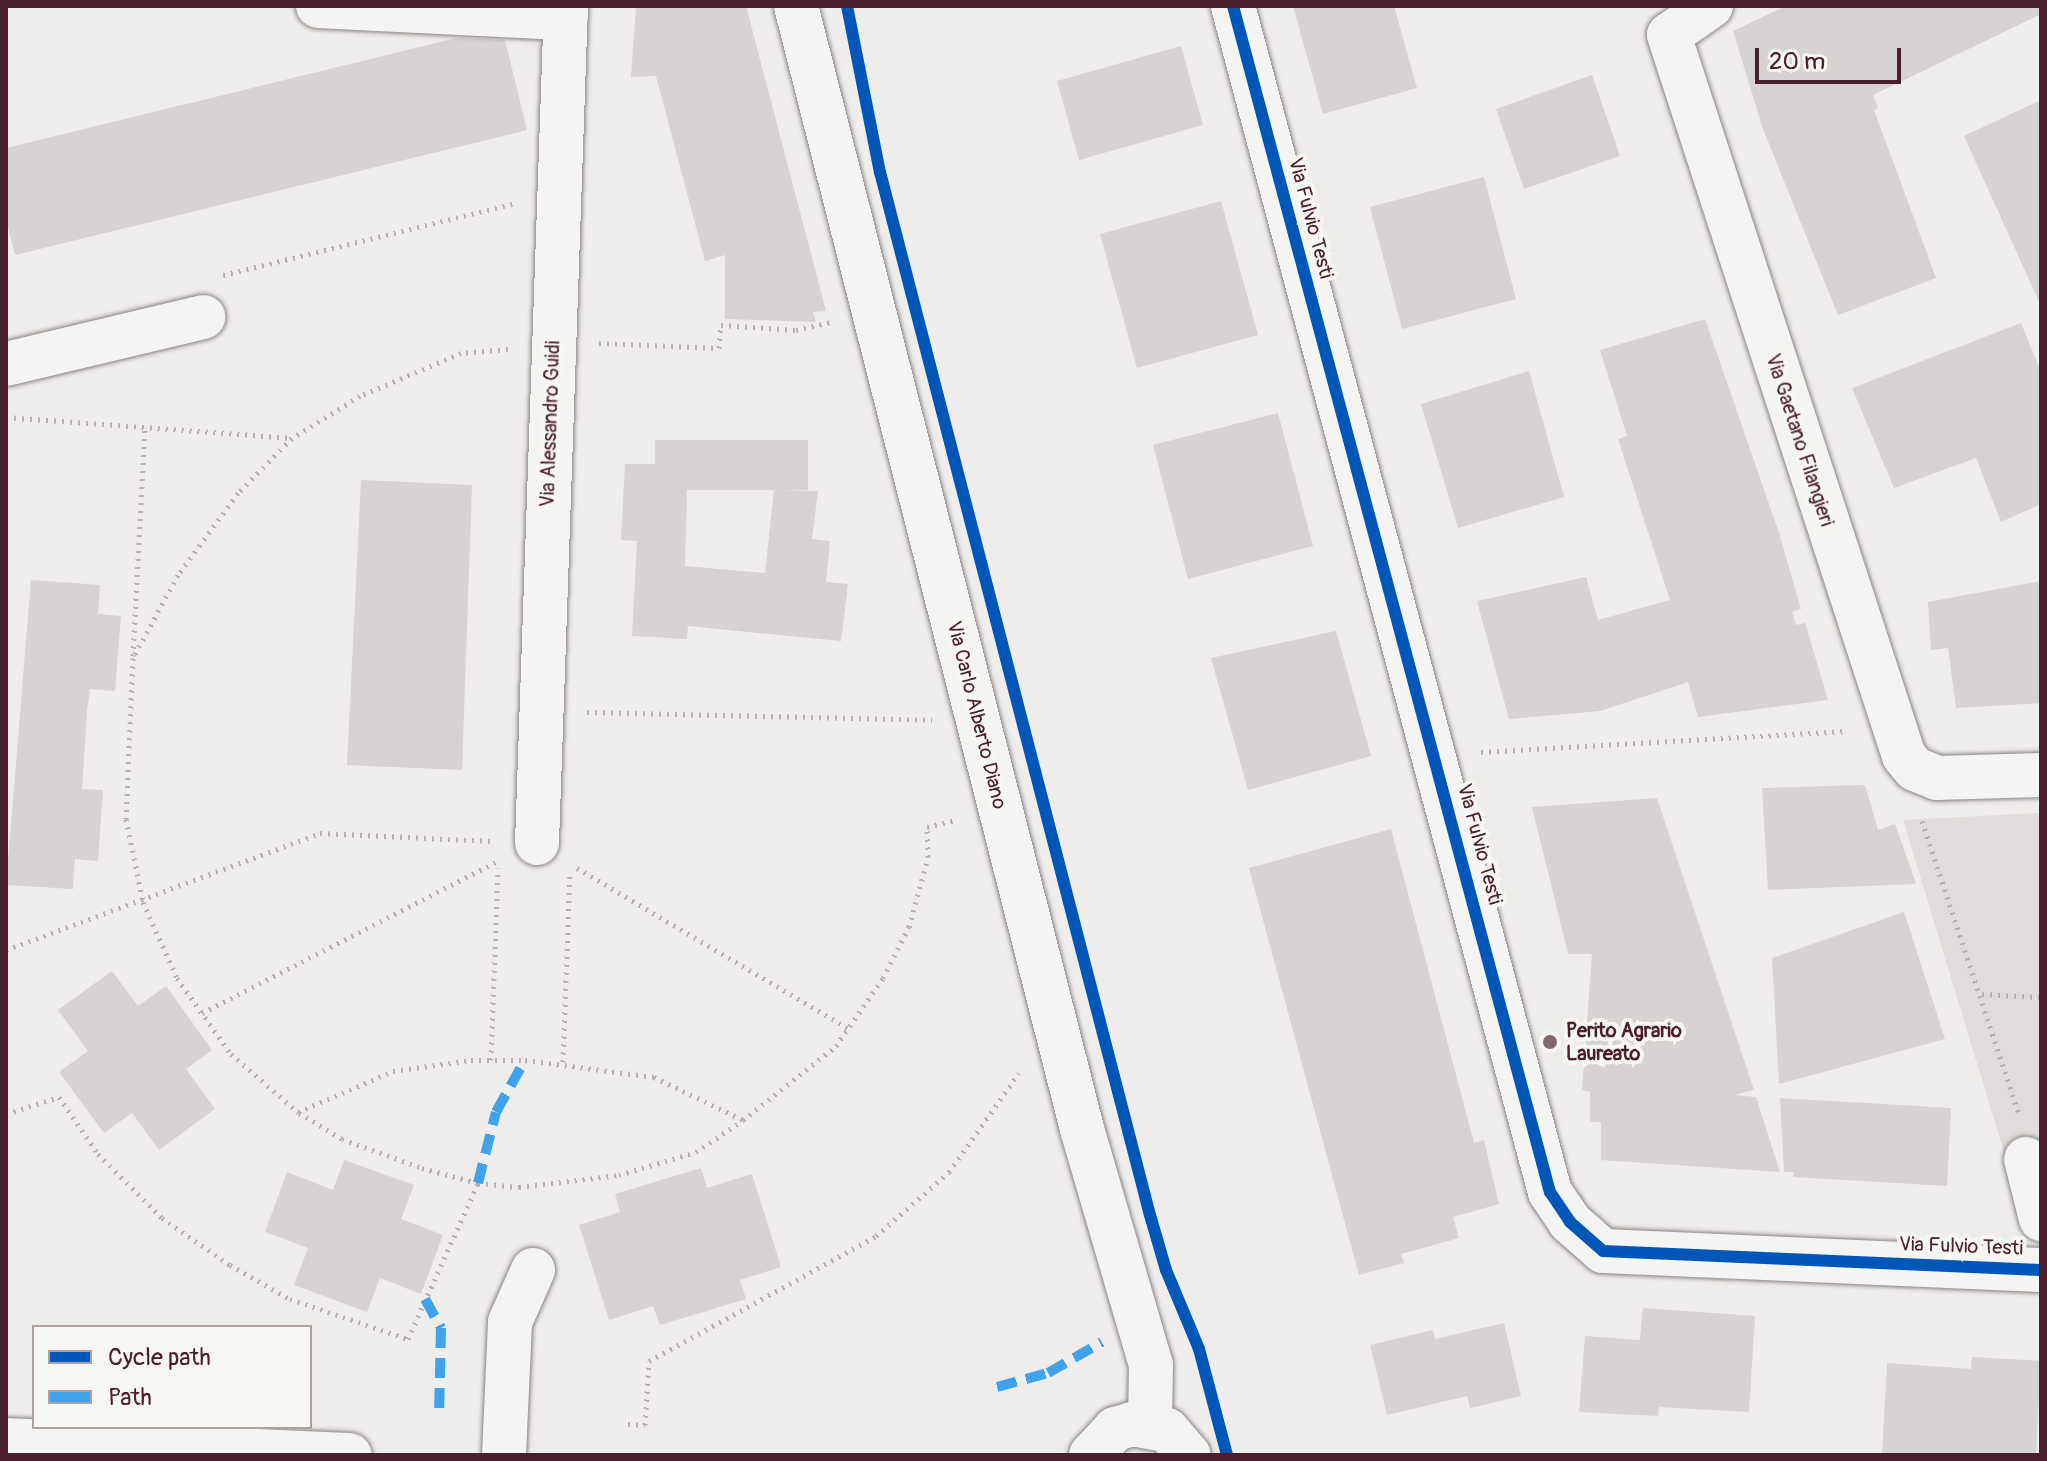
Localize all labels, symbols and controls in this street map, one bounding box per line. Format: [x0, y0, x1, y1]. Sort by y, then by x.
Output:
scale bar [1759, 32, 1905, 82]
text: 20 m [1769, 47, 1825, 76]
street label: Via Fulvio Testi [1283, 155, 1339, 281]
street label: Via Alessandro Guidi [535, 340, 565, 508]
street label: Via Gaetano Filangieri [1761, 351, 1839, 529]
street label: Via Carlo Alberto Diano [942, 619, 1012, 811]
street label: Via Fulvio Testi [1452, 781, 1508, 907]
place label: Perito Agrario Laureato [1566, 1018, 1682, 1065]
marker: Perito Agrario Laureato [1541, 1033, 1559, 1051]
street label: Via Fulvio Testi [1899, 1232, 2023, 1260]
legend [32, 1325, 312, 1429]
text: Cycle path [108, 1343, 211, 1372]
text: Path [108, 1383, 152, 1412]

